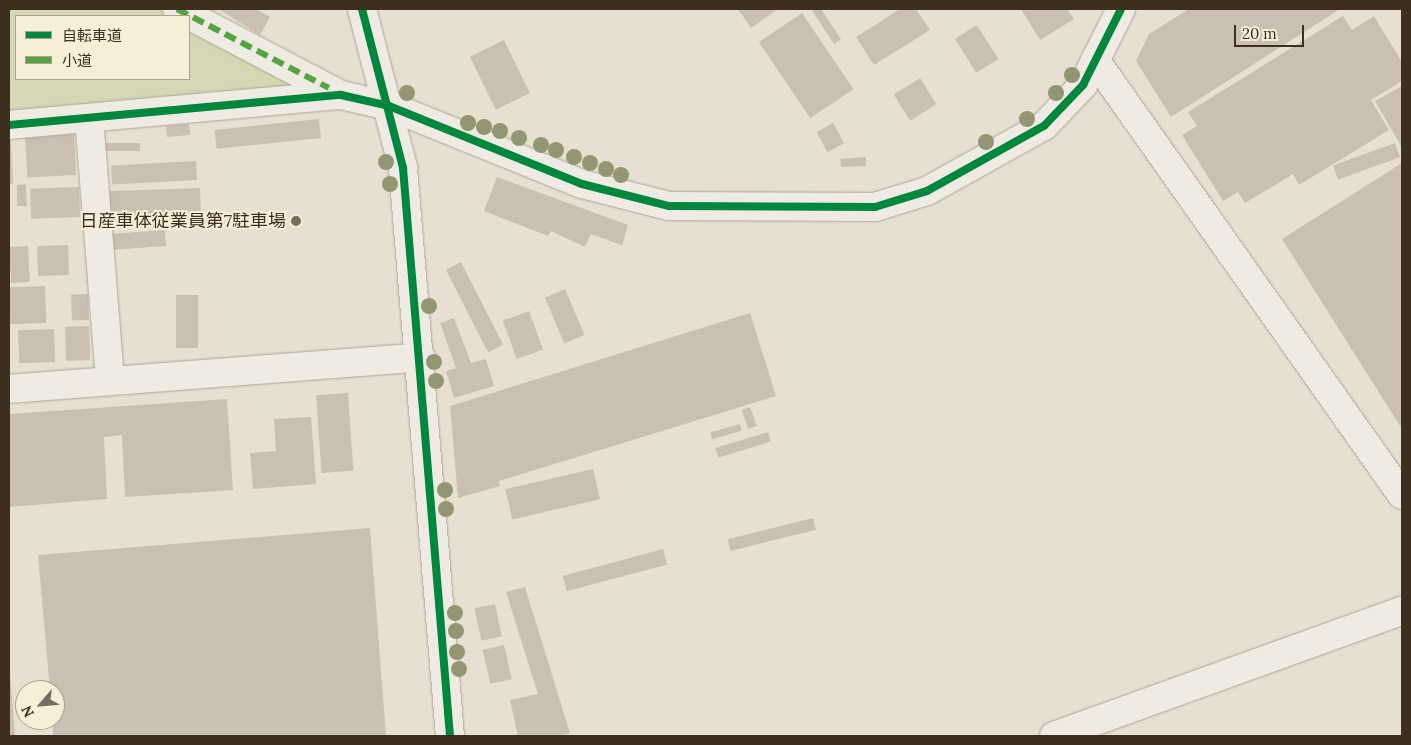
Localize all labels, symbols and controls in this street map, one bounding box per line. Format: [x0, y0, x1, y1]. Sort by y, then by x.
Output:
legend [15, 15, 190, 80]
scale bar [1236, 15, 1306, 47]
text: 20 m [1242, 24, 1277, 43]
text: 自転車道 [62, 26, 122, 45]
text: 小道 [62, 51, 92, 70]
place label: 日産車体従業員第7駐車場 [80, 210, 286, 232]
marker: 日産車体従業員第7駐車場 [290, 215, 302, 227]
north arrow [15, 680, 65, 730]
text: N [17, 702, 38, 720]

